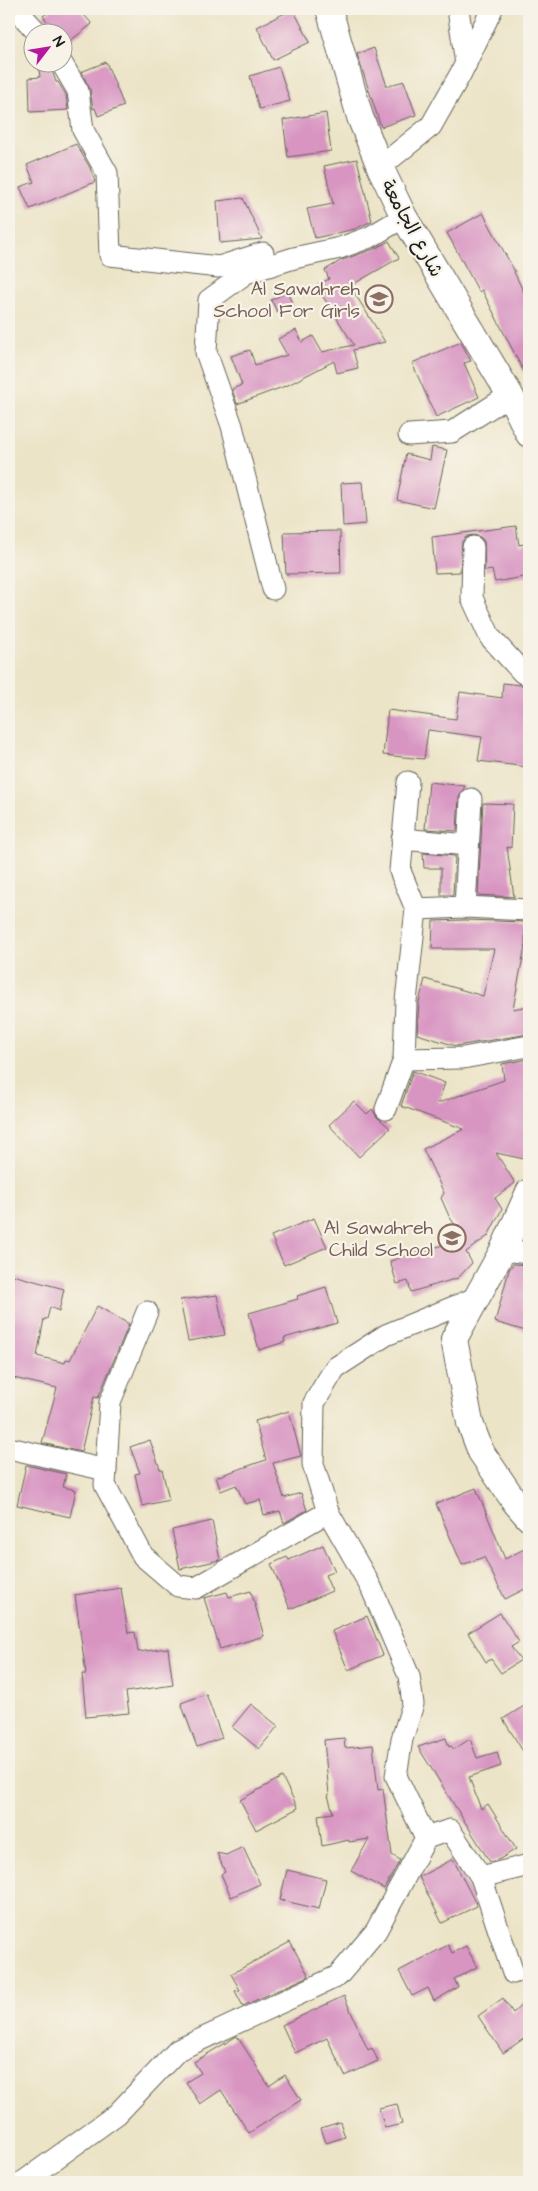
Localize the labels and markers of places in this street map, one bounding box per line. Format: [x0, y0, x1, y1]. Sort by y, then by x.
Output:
place label: Al Sawahreh School For Girls [213, 276, 361, 325]
school or university icon: Al Sawahreh School For Girls [364, 284, 394, 314]
place label: Al Sawahreh Child School [324, 1215, 434, 1264]
school or university icon: Al Sawahreh Child School [437, 1223, 467, 1253]

